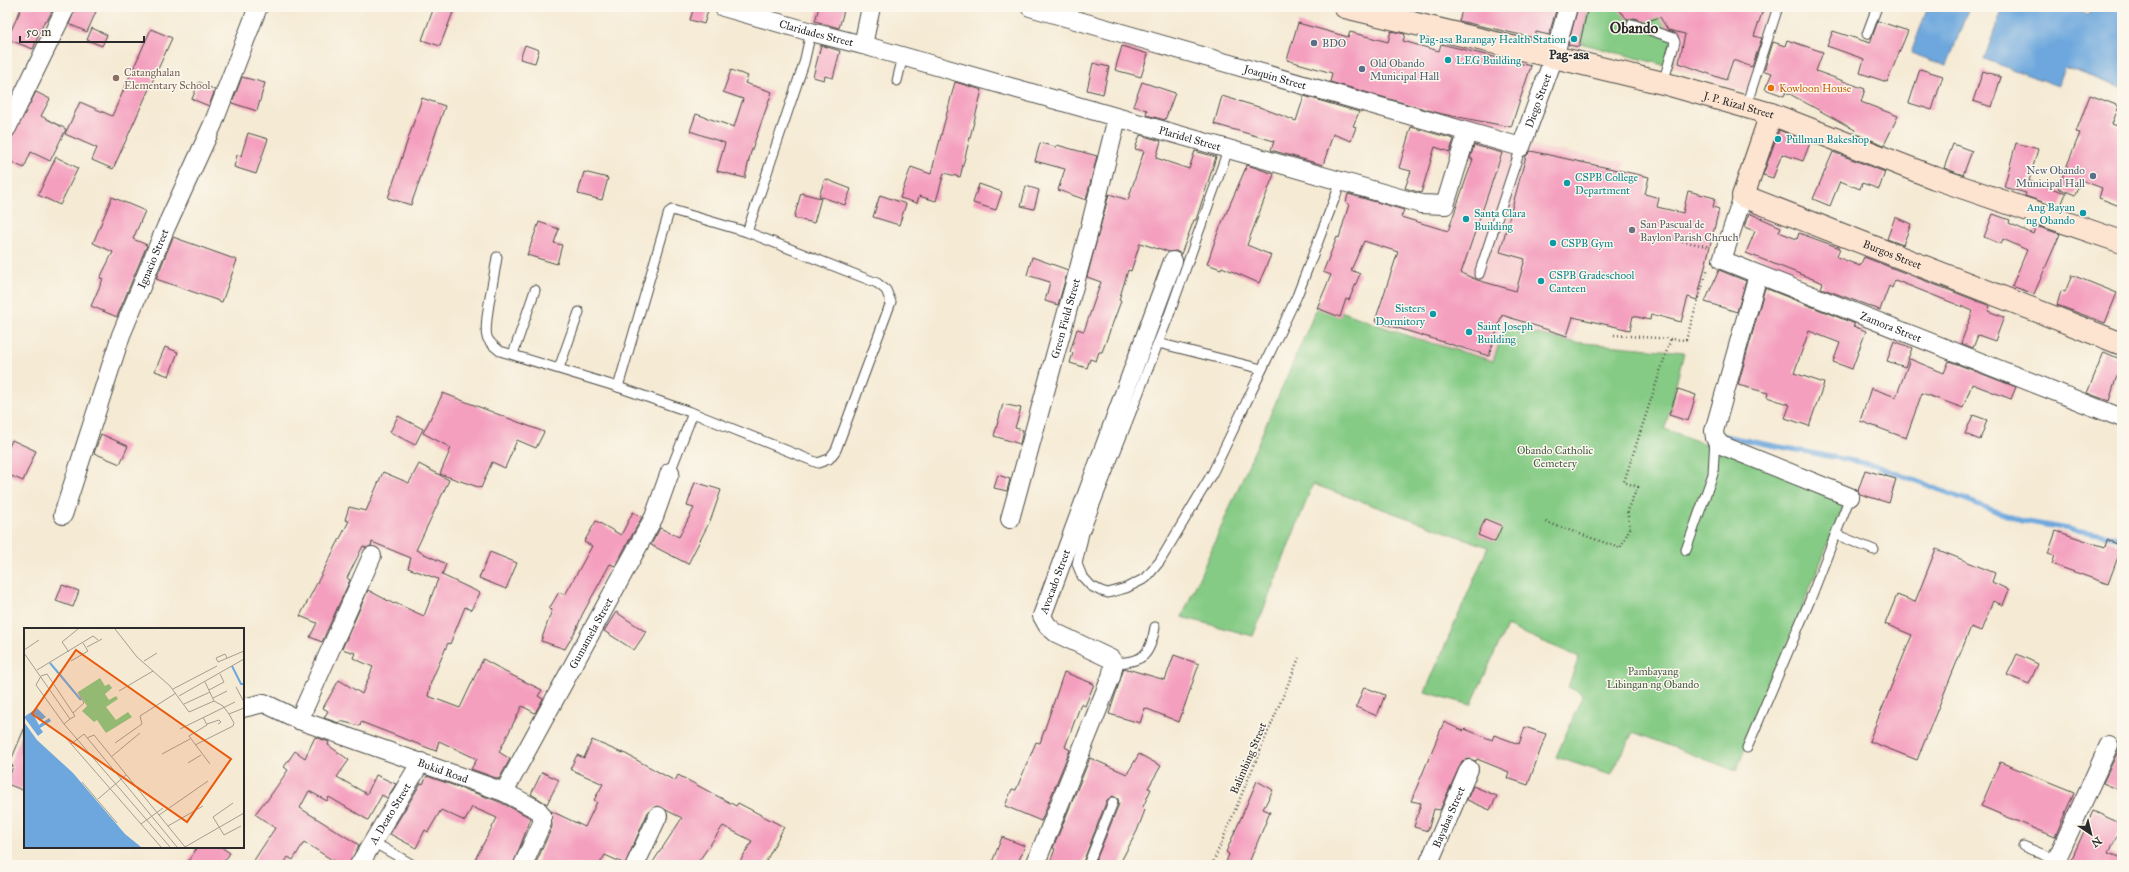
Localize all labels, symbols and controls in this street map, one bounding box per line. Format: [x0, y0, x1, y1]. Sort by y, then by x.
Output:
street label: Claridades Street [778, 17, 855, 49]
scale bar [20, 18, 144, 44]
district label: Obando [1610, 19, 1659, 37]
text: 50 m [26, 25, 51, 39]
place label: Pag-asa Barangay Health Station [1419, 33, 1566, 46]
marker: Pag-asa Barangay Health Station [1569, 34, 1579, 44]
place label: BDO [1322, 37, 1346, 50]
marker: BDO [1309, 38, 1319, 48]
district label: Pag-asa [1549, 47, 1589, 63]
place label: LEG Building [1456, 54, 1522, 67]
marker: LEG Building [1443, 55, 1453, 65]
place label: Old Obando Municipal Hall [1370, 57, 1439, 83]
street label: Joaquin Street [1241, 62, 1308, 93]
marker: Old Obando Municipal Hall [1357, 64, 1367, 74]
place label: Catanghalan Elementary School [124, 66, 211, 92]
street label: Diego Street [1523, 72, 1554, 130]
marker: Catanghalan Elementary School [111, 73, 121, 83]
place label: Kowloon House [1779, 82, 1852, 95]
marker: Kowloon House [1766, 83, 1776, 93]
street label: J. P. Rizal Street [1701, 89, 1776, 122]
street label: Plaridel Street [1157, 124, 1222, 154]
place label: Pullman Bakeshop [1786, 133, 1870, 146]
marker: Pullman Bakeshop [1773, 134, 1783, 144]
place label: New Obando Municipal Hall [2016, 164, 2085, 190]
place label: CSPB College Department [1575, 171, 1638, 197]
marker: New Obando Municipal Hall [2088, 171, 2098, 181]
marker: CSPB College Department [1562, 178, 1572, 188]
place label: Ang Bayan ng Obando [2026, 201, 2075, 227]
place label: Santa Clara Building [1474, 207, 1526, 233]
marker: Ang Bayan ng Obando [2078, 208, 2088, 218]
marker: Santa Clara Building [1461, 214, 1471, 224]
place label: San Pascual de Baylon Parish Chruch [1640, 218, 1739, 244]
marker: San Pascual de Baylon Parish Chruch [1627, 225, 1637, 235]
street label: Ignacio Street [135, 227, 172, 290]
place label: CSPB Gym [1561, 237, 1614, 250]
street label: Burgos Street [1861, 237, 1923, 272]
marker: CSPB Gym [1548, 238, 1558, 248]
place label: CSPB Gradeschool Canteen [1549, 269, 1635, 295]
marker: CSPB Gradeschool Canteen [1536, 276, 1546, 286]
street label: Green Field Street [1048, 277, 1083, 360]
place label: Sisters Dormitory [1376, 302, 1426, 328]
marker: Sisters Dormitory [1428, 309, 1438, 319]
street label: Zamora Street [1858, 309, 1923, 345]
place label: Saint Joseph Building [1477, 320, 1533, 346]
marker: Saint Joseph Building [1464, 327, 1474, 337]
park label: Obando Catholic Cemetery [1517, 444, 1593, 470]
street label: Avocado Street [1037, 547, 1073, 617]
street label: Gumamela Street [566, 595, 616, 671]
inset map [24, 628, 244, 848]
park label: Pambayang Libingan ng Obando [1607, 665, 1700, 691]
street label: Balimbing Street [1228, 720, 1269, 796]
street label: Bukid Road [416, 756, 470, 786]
street label: A. Deato Street [366, 781, 414, 848]
street label: Bayabas Street [1430, 785, 1468, 850]
north arrow [2071, 814, 2111, 854]
text: N [2088, 834, 2104, 850]

